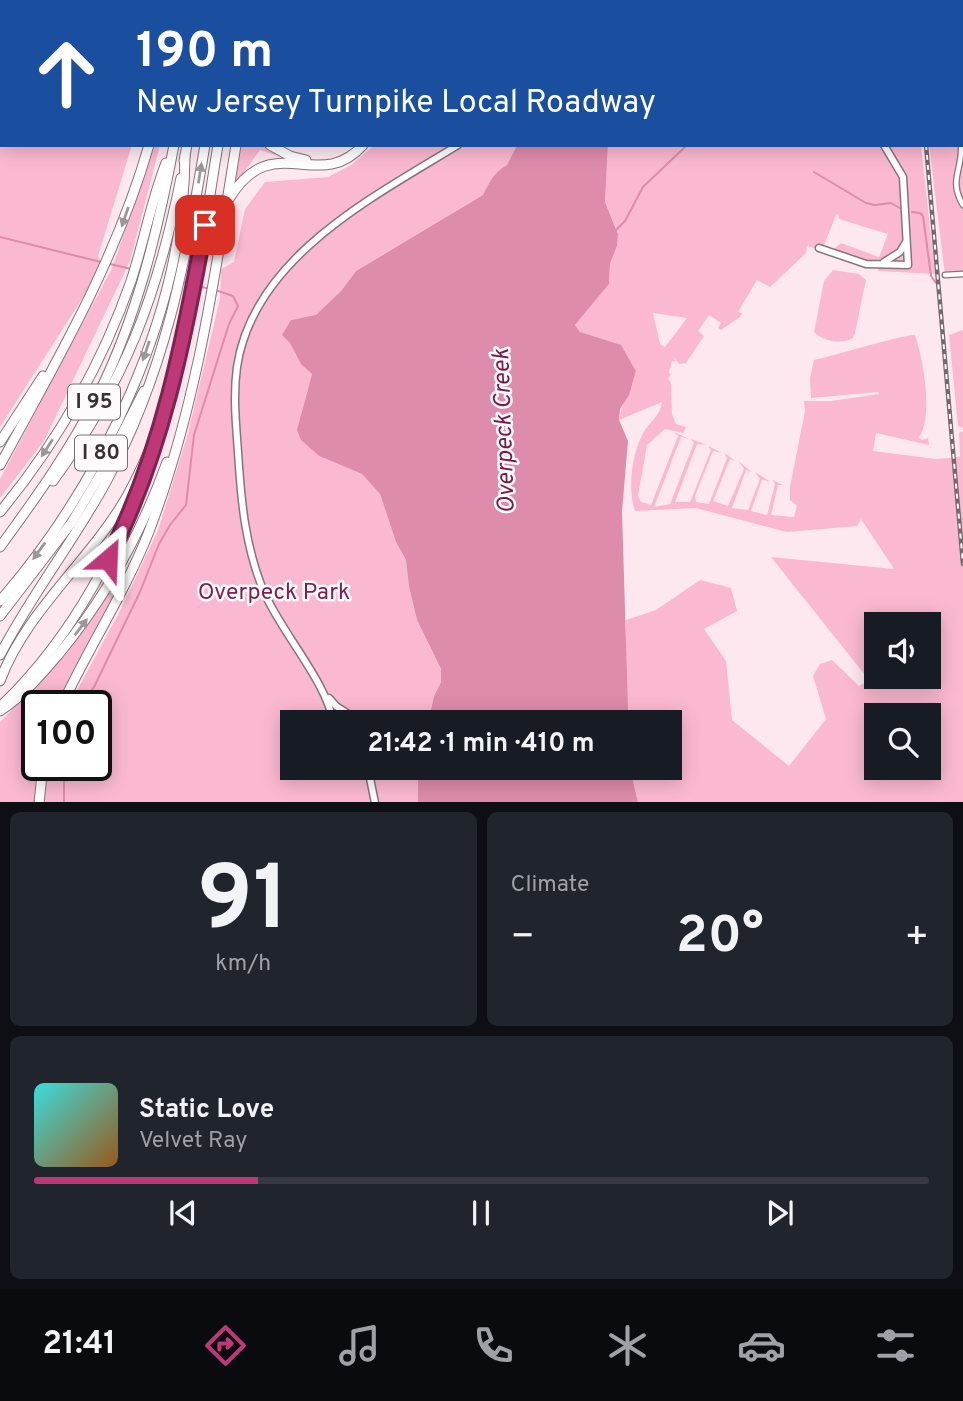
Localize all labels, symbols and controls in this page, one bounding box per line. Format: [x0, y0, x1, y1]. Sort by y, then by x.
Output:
text: 190 m [136, 23, 273, 85]
icon: ahead [21, 28, 112, 119]
text: New Jersey Turnpike Local Roadway [136, 84, 656, 124]
one-way arrow [195, 162, 206, 184]
pin [175, 195, 235, 255]
one-way arrow [119, 206, 130, 227]
icon: arrive [186, 206, 224, 244]
one-way arrow [140, 340, 151, 361]
water label: Overpeck Creek [487, 347, 523, 514]
road number: I 95 [68, 384, 120, 420]
road number: I 80 [75, 435, 127, 470]
one-way arrow [41, 438, 54, 457]
position arrow [71, 522, 145, 596]
one-way arrow [33, 542, 47, 560]
park label: Overpeck Park [198, 579, 350, 608]
map controls [864, 612, 941, 780]
button: sound [864, 612, 941, 689]
one-way arrow [73, 618, 88, 636]
speed limit sign: 100 [21, 690, 112, 781]
button: search [864, 703, 941, 780]
text: 21:42 · 1 min · 410 m [367, 728, 595, 761]
text: 91 [197, 847, 289, 962]
text: Climate [511, 871, 589, 900]
text: 20° [676, 905, 764, 971]
text: − [511, 914, 535, 963]
text: + [904, 914, 929, 963]
text: km/h [215, 950, 271, 979]
text: Static Love [139, 1094, 274, 1127]
text: Velvet Ray [139, 1127, 247, 1156]
icon: previous [164, 1194, 202, 1232]
icon: pause [462, 1194, 500, 1232]
icon: next [761, 1194, 799, 1232]
icon: directions [201, 1321, 250, 1370]
icon: music [335, 1321, 384, 1370]
icon: phone [469, 1321, 518, 1370]
icon: climate [603, 1321, 652, 1370]
icon: car [737, 1321, 786, 1370]
icon: filters [871, 1321, 920, 1370]
text: 21:41 [43, 1325, 116, 1365]

